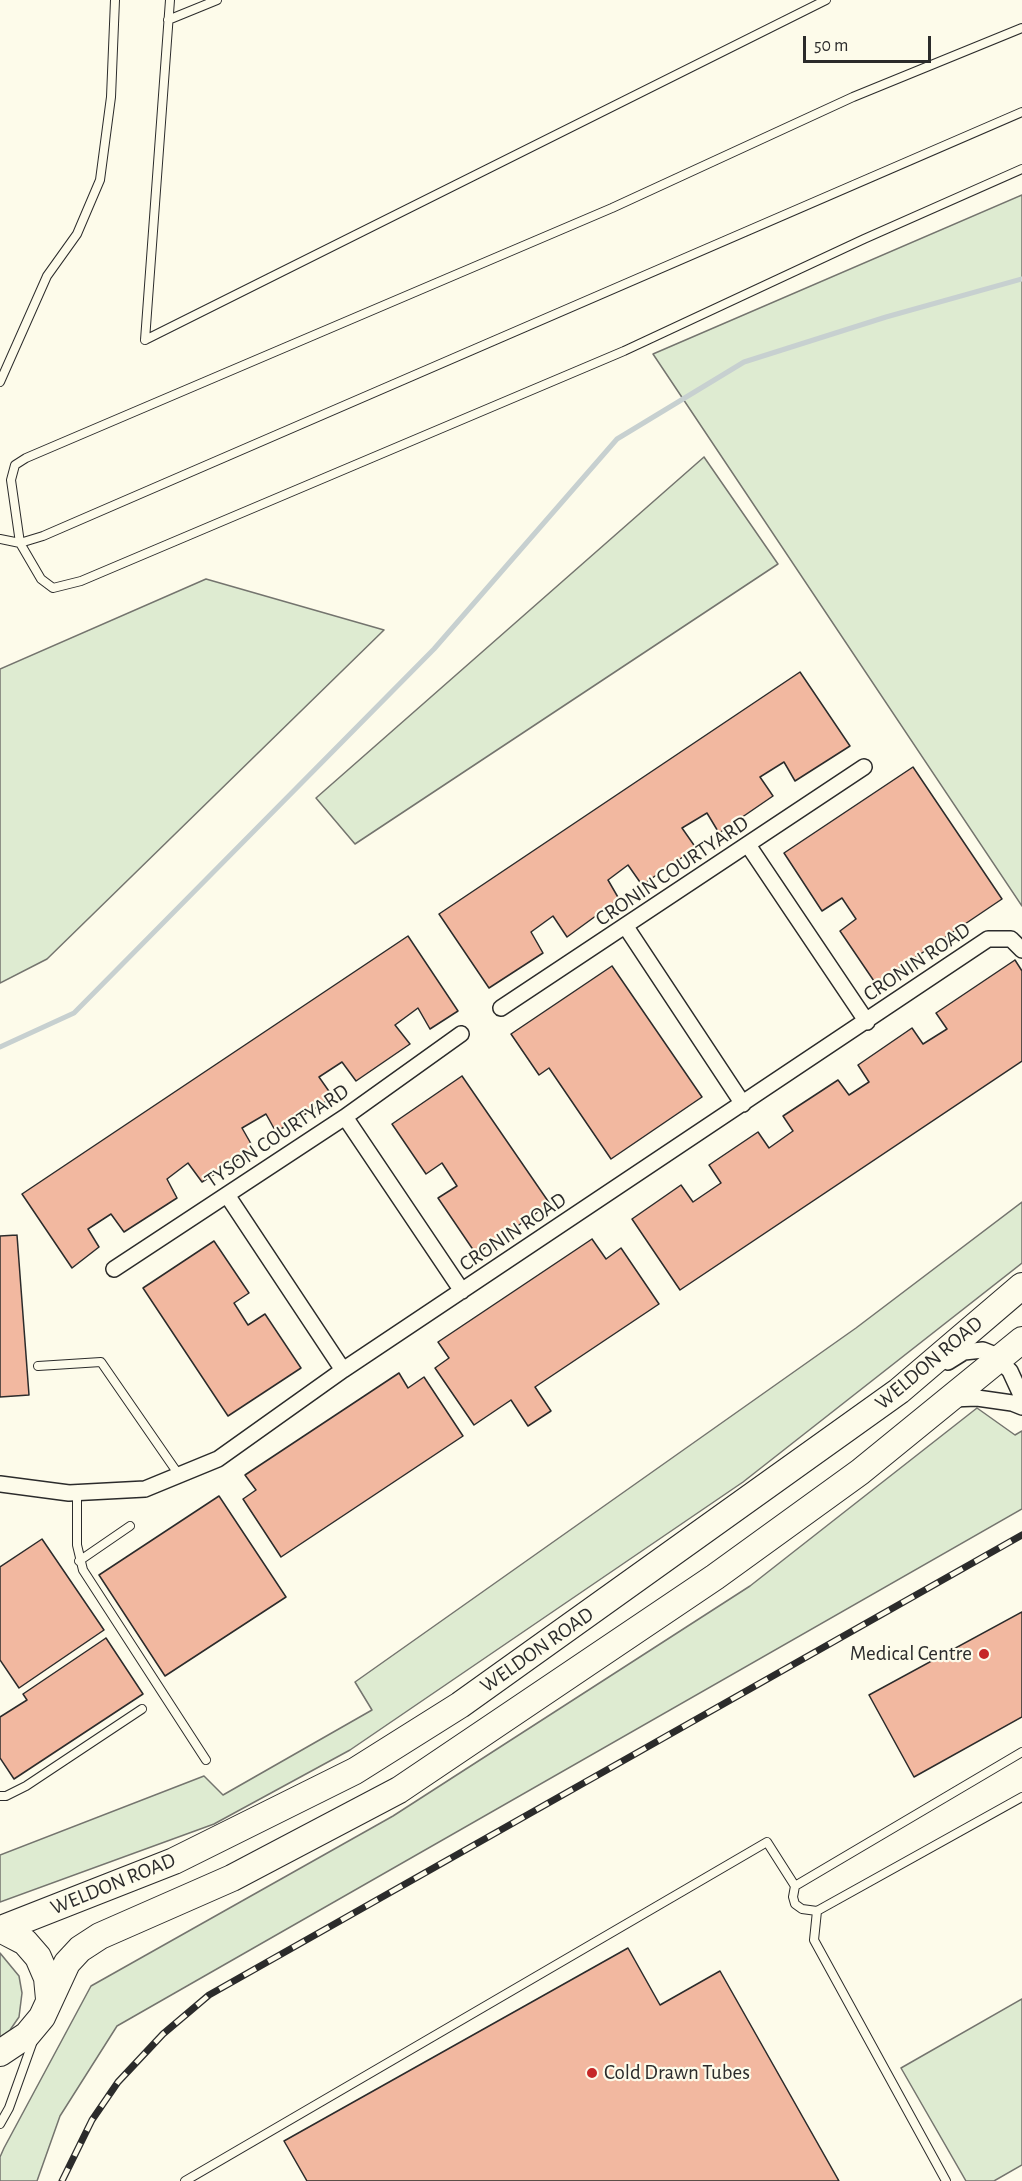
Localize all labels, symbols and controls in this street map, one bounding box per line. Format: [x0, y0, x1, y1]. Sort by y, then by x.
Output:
scale bar [806, 24, 934, 62]
text: 50 m [814, 37, 848, 55]
street label: CRONIN COURTYARD [591, 810, 753, 932]
street label: CRONIN ROAD [859, 917, 975, 1007]
street label: TYSON COURTYARD [200, 1078, 354, 1194]
street label: CRONIN ROAD [455, 1187, 571, 1277]
street label: WELDON ROAD [870, 1311, 988, 1415]
street label: WELDON ROAD [476, 1602, 598, 1698]
place label: Medical Centre [850, 1641, 972, 1667]
marker: Medical Centre [977, 1647, 991, 1661]
street label: WELDON ROAD [47, 1847, 179, 1921]
place label: Cold Drawn Tubes [604, 2060, 750, 2086]
marker: Cold Drawn Tubes [585, 2066, 599, 2080]

